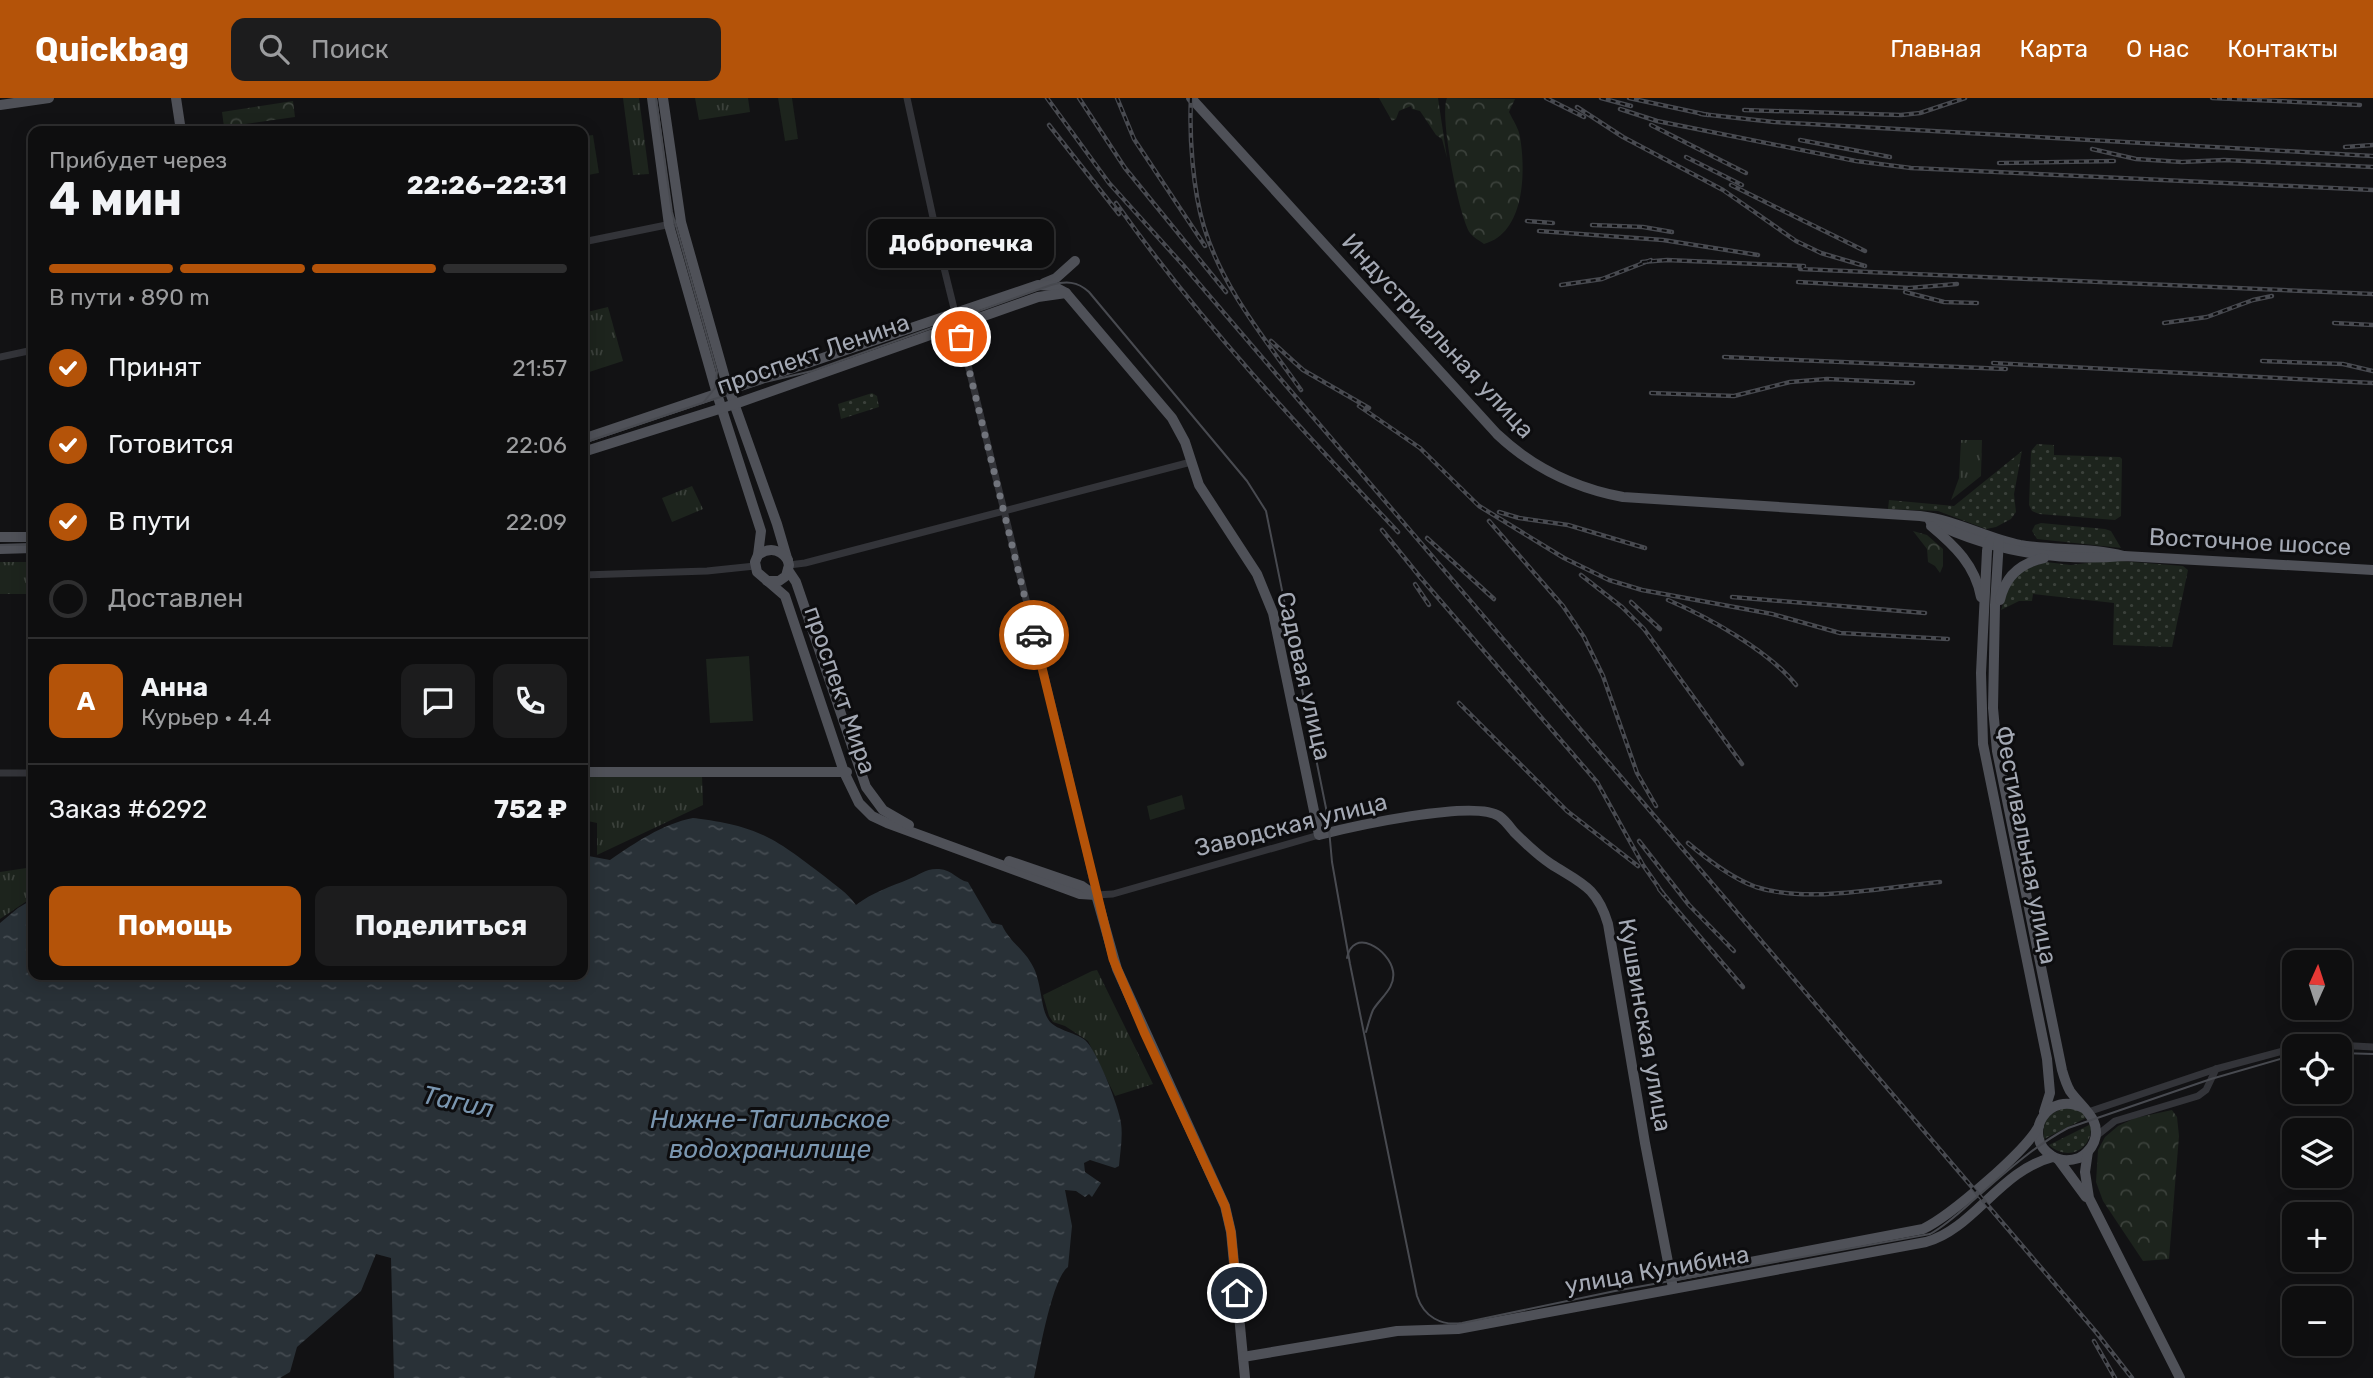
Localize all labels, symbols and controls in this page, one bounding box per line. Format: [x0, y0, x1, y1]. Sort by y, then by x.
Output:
search box [231, 18, 721, 81]
text: Quickbag [35, 30, 189, 69]
icon: search [255, 30, 293, 68]
text: Поиск [311, 34, 389, 65]
text: Главная [1890, 35, 1982, 63]
text: Карта [2020, 35, 2088, 63]
text: О нас [2126, 35, 2189, 63]
text: Контакты [2227, 35, 2338, 63]
text: Прибудет через [49, 146, 227, 174]
text: 22:26–22:31 [407, 170, 567, 201]
text: 4 мин [49, 172, 182, 227]
callout: Добропечка [868, 218, 1054, 267]
street label: Индустриальная улица [1336, 228, 1540, 444]
text: Добропечка [889, 229, 1033, 257]
text: В пути · 890 m [49, 283, 210, 311]
pin [931, 307, 991, 367]
street label: проспект Ленина [713, 308, 913, 400]
icon: bag [942, 318, 980, 356]
icon: check [49, 349, 87, 387]
text: Принят [108, 352, 201, 383]
text: 21:57 [512, 354, 567, 382]
icon: check [49, 426, 87, 464]
text: Готовится [108, 429, 234, 460]
text: 22:06 [506, 431, 567, 459]
icon: check [49, 503, 87, 541]
text: В пути [108, 506, 191, 537]
text: 22:09 [506, 508, 567, 536]
street label: Восточное шоссе [2148, 523, 2352, 561]
text: Доставлен [108, 583, 243, 614]
street label: Садовая улица [1271, 589, 1337, 763]
courier [999, 600, 1069, 670]
street label: проспект Мира [798, 602, 882, 778]
icon: car [1015, 616, 1053, 654]
button: chat [401, 664, 475, 738]
button: phone [493, 664, 567, 738]
text: Анна [141, 672, 208, 703]
text: А [77, 686, 95, 717]
text: Курьер · 4.4 [141, 703, 272, 731]
street label: Фестивальная улица [1989, 723, 2063, 967]
street label: Заводская улица [1192, 788, 1390, 862]
text: Заказ #6292 [49, 794, 207, 825]
text: 752 ₽ [494, 794, 567, 825]
button: Помощь [49, 886, 301, 966]
button: Поделиться [315, 886, 567, 966]
street label: Кушвинская улица [1612, 916, 1678, 1134]
north arrow [2282, 950, 2352, 1020]
map controls [2282, 950, 2352, 1356]
button: locate [2282, 1034, 2352, 1104]
water label: Тагил [420, 1079, 496, 1125]
water label: Нижне-Тагильское водохранилище [650, 1104, 890, 1165]
button: layers [2282, 1118, 2352, 1188]
button: + [2282, 1202, 2352, 1272]
street label: улица Кулибина [1563, 1240, 1751, 1300]
pin [1207, 1263, 1267, 1323]
icon: home [1218, 1274, 1256, 1312]
button: − [2282, 1286, 2352, 1356]

